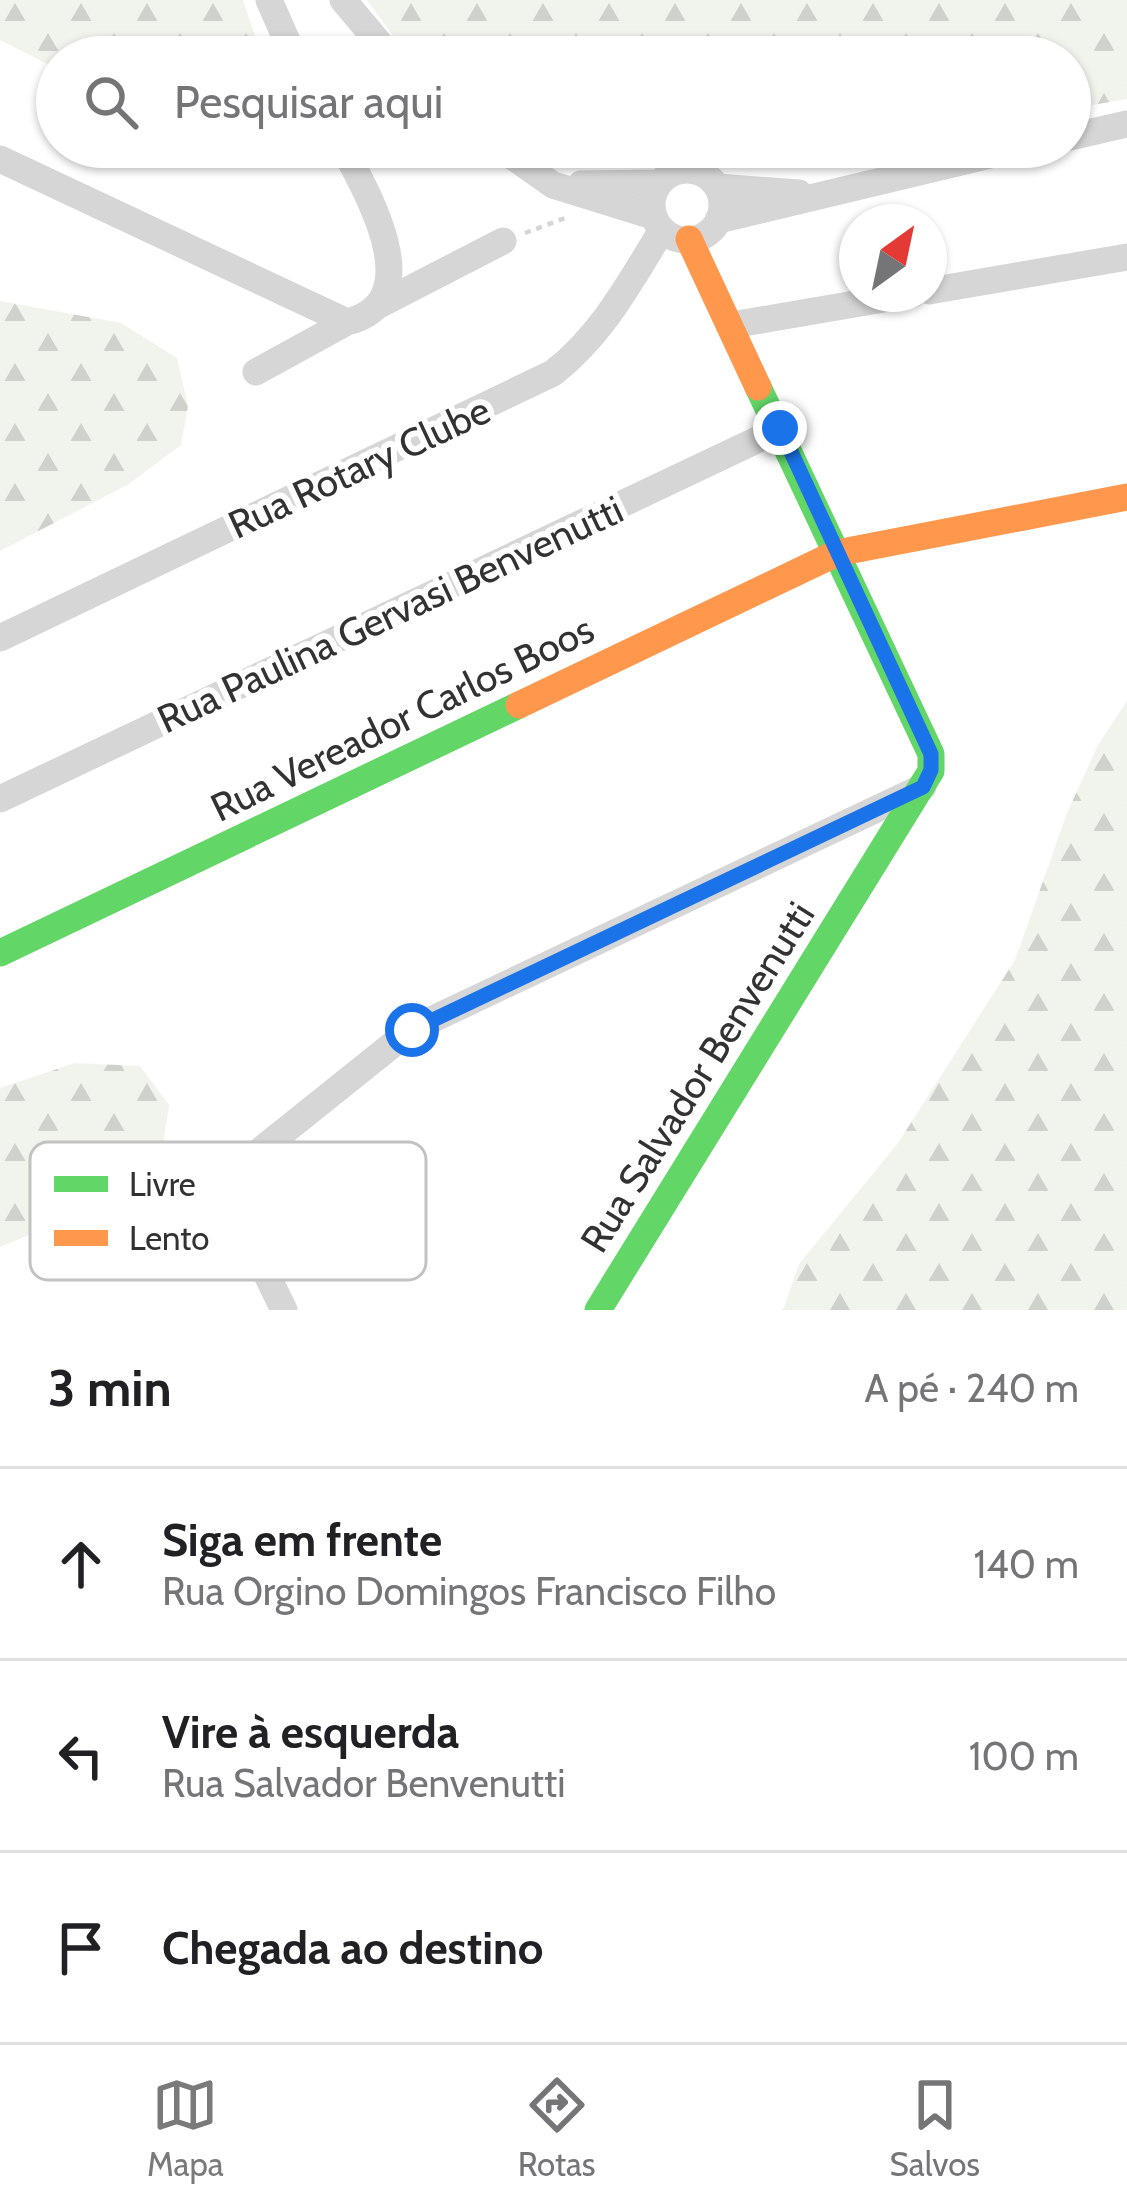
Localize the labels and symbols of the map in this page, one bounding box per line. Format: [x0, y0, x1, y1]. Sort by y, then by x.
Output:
north arrow [839, 204, 947, 312]
street label: Rua Rotary Clube [221, 385, 497, 549]
route end [753, 401, 807, 455]
street label: Rua Paulina Gervasi Benvenutti [150, 485, 630, 743]
street label: Rua Vereador Carlos Boos [203, 604, 601, 832]
street label: Rua Salvador Benvenutti [570, 893, 824, 1261]
route start [385, 1003, 439, 1057]
legend [30, 1142, 426, 1280]
text: Livre [129, 1164, 196, 1204]
text: Lento [129, 1218, 209, 1258]

